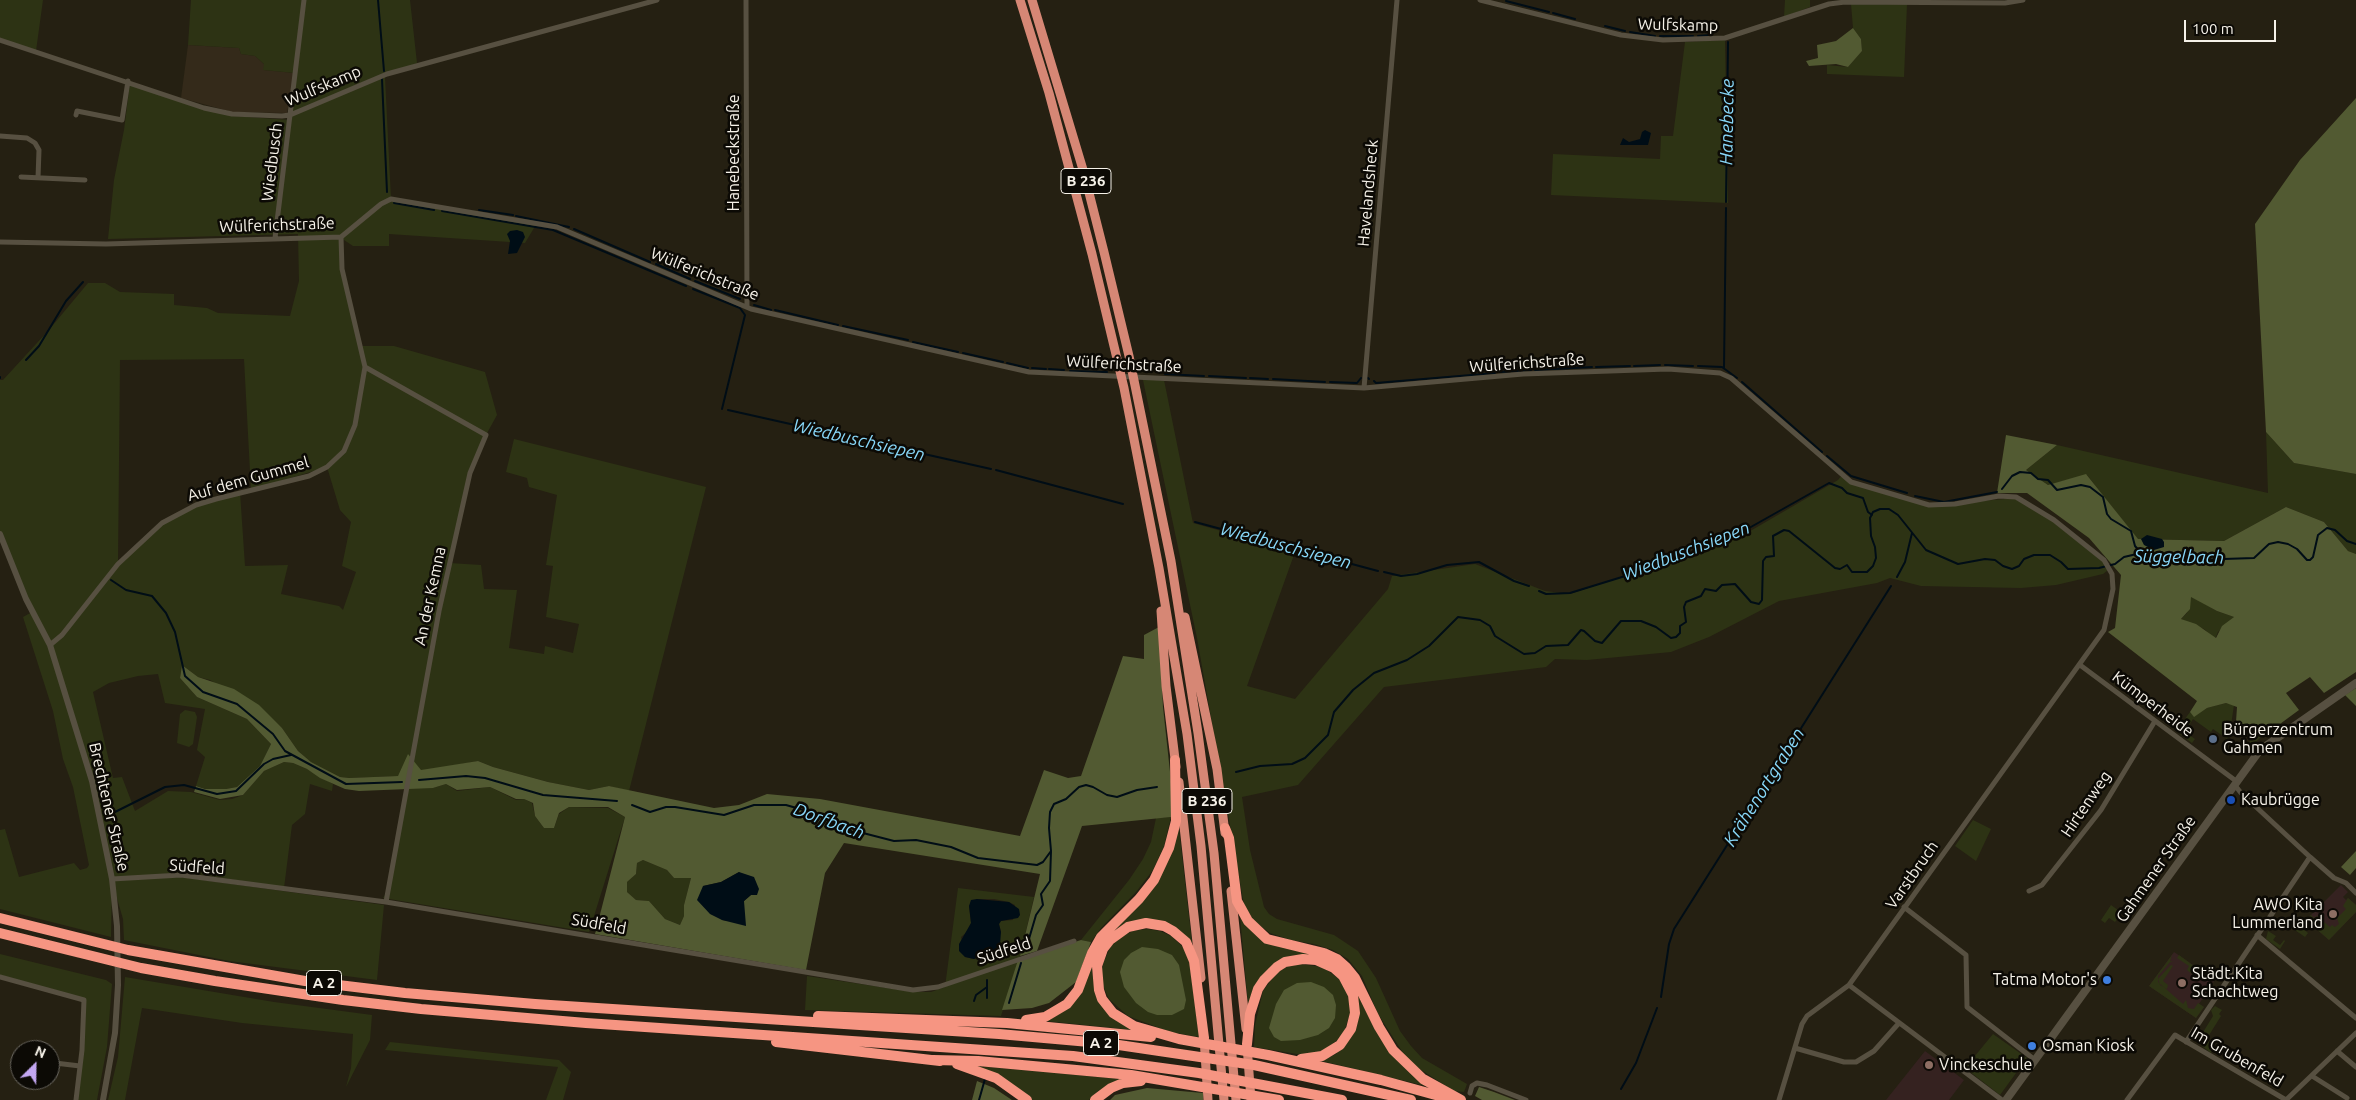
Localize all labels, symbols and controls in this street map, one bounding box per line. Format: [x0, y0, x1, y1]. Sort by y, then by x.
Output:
scale bar [2186, 10, 2278, 42]
street label: Wulfskamp [1638, 15, 1718, 35]
text: 100 m [2192, 20, 2234, 37]
street label: Wulfskamp [282, 61, 364, 111]
water label: Hanebecke [1715, 79, 1739, 165]
street label: Hanebeckstraße [724, 94, 744, 212]
street label: Wiedbusch [258, 122, 286, 202]
street label: Havelandsheck [1354, 139, 1382, 247]
road number: B 236 [1061, 168, 1111, 194]
street label: Wülferichstraße [219, 213, 335, 237]
street label: Wülferichstraße [648, 243, 762, 305]
street label: Wülferichstraße [1469, 349, 1585, 377]
street label: Wülferichstraße [1066, 351, 1182, 377]
water label: Wiedbuschsiepen [791, 414, 927, 466]
street label: Auf dem Gummel [185, 452, 311, 506]
water label: Wiedbuschsiepen [1619, 517, 1753, 585]
water label: Wiedbuschsiepen [1218, 518, 1354, 574]
street label: An der Kemna [410, 545, 450, 647]
water label: Süggelbach [2134, 545, 2224, 569]
street label: Kümperheide [2109, 667, 2197, 741]
place label: Bürgerzentrum Gahmen [2223, 720, 2333, 758]
water label: Krähenortgraben [1719, 724, 1809, 850]
marker: Bürgerzentrum Gahmen [2207, 733, 2219, 745]
street label: Brechtener Straße [85, 741, 133, 873]
street label: Hirtenweg [2057, 767, 2115, 841]
road number: B 236 [1182, 788, 1232, 814]
place label: Kaubrügge [2241, 790, 2320, 810]
marker: Kaubrügge [2225, 794, 2237, 806]
water label: Dorfbach [791, 798, 867, 844]
street label: Gahmener Straße [2112, 812, 2200, 926]
street label: Varstbruch [1882, 837, 1942, 913]
street label: Südfeld [169, 855, 225, 879]
place label: AWO Kita Lummerland [2232, 895, 2323, 933]
marker: AWO Kita Lummerland [2327, 908, 2339, 920]
street label: Südfeld [570, 910, 628, 938]
street label: Südfeld [975, 933, 1033, 969]
place label: Städt.Kita Schachtweg [2192, 964, 2278, 1002]
road number: A 2 [306, 970, 342, 996]
place label: Tatma Motor's [1993, 970, 2097, 990]
marker: Tatma Motor's [2101, 974, 2113, 986]
marker: Städt.Kita Schachtweg [2176, 977, 2188, 989]
street label: Im Grubenfeld [2188, 1023, 2286, 1091]
road number: A 2 [1084, 1030, 1118, 1056]
place label: Osman Kiosk [2042, 1036, 2135, 1056]
north arrow [10, 1040, 60, 1090]
marker: Osman Kiosk [2026, 1040, 2038, 1052]
text: N [33, 1043, 48, 1062]
place label: Vinckeschule [1939, 1055, 2032, 1075]
marker: Vinckeschule [1923, 1059, 1935, 1071]

